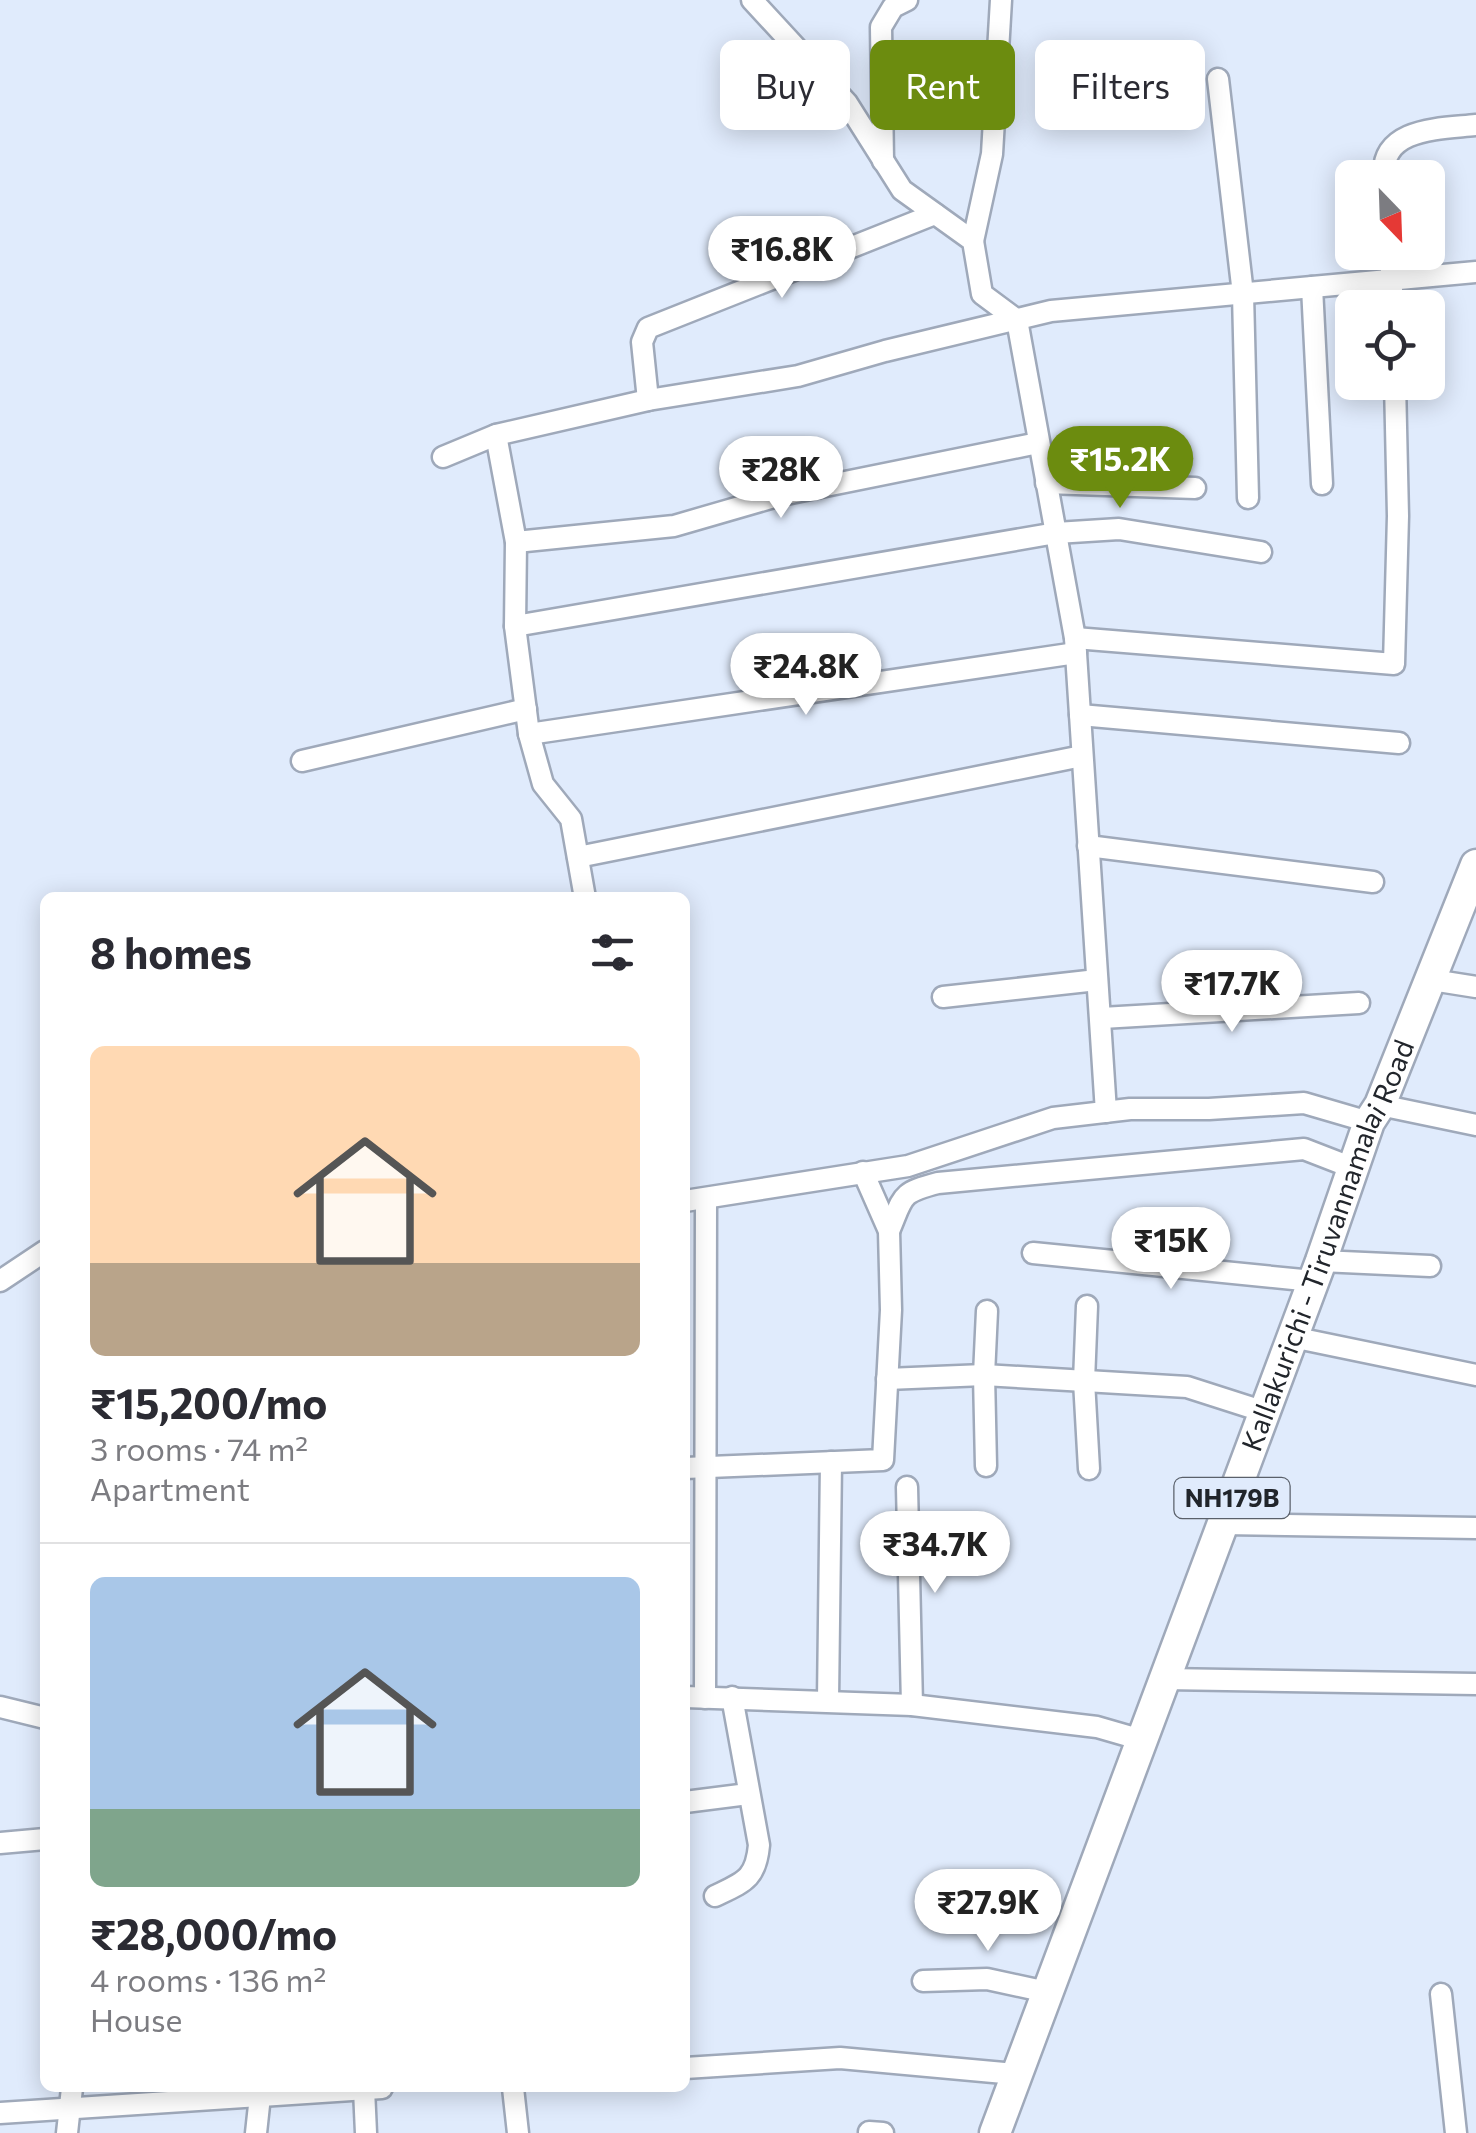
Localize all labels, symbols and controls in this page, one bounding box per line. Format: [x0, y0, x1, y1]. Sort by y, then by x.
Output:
chip: Buy [720, 40, 850, 130]
chip: Rent [870, 40, 1015, 130]
chip: Filters [1035, 40, 1205, 130]
north arrow [1335, 160, 1445, 270]
map controls [1335, 160, 1445, 400]
pin: ₹16.8K [701, 216, 863, 301]
text: ₹16.8K [730, 228, 834, 268]
button: locate [1335, 290, 1445, 400]
pin: ₹15.2K [1039, 426, 1201, 511]
pin: ₹28K [722, 436, 840, 521]
text: ₹15.2K [1069, 438, 1171, 478]
text: ₹28K [741, 448, 821, 488]
pin: ₹24.8K [725, 633, 887, 718]
text: ₹24.8K [752, 645, 860, 685]
icon: filters [585, 925, 640, 980]
text: 8 homes [90, 926, 252, 978]
pin: ₹17.7K [1151, 950, 1313, 1035]
text: ₹17.7K [1183, 962, 1281, 1002]
street label: Kallakurichi - Tiruvannamalai Road [1233, 1035, 1420, 1456]
icon: home [275, 1111, 455, 1291]
pin: ₹15K [1112, 1207, 1230, 1292]
text: ₹15K [1133, 1219, 1209, 1259]
text: ₹15,200/mo [90, 1376, 327, 1428]
text: 3 rooms · 74 m² [90, 1428, 308, 1468]
text: Apartment [90, 1468, 250, 1508]
road number: NH179B [1174, 1478, 1290, 1518]
pin: ₹34.7K [854, 1511, 1016, 1596]
text: ₹34.7K [882, 1523, 988, 1563]
icon: home [275, 1642, 455, 1822]
pin: ₹27.9K [907, 1869, 1069, 1954]
text: ₹27.9K [937, 1881, 1040, 1921]
text: ₹28,000/mo [90, 1907, 337, 1959]
text: 4 rooms · 136 m² [90, 1959, 326, 1999]
text: House [90, 1999, 182, 2039]

